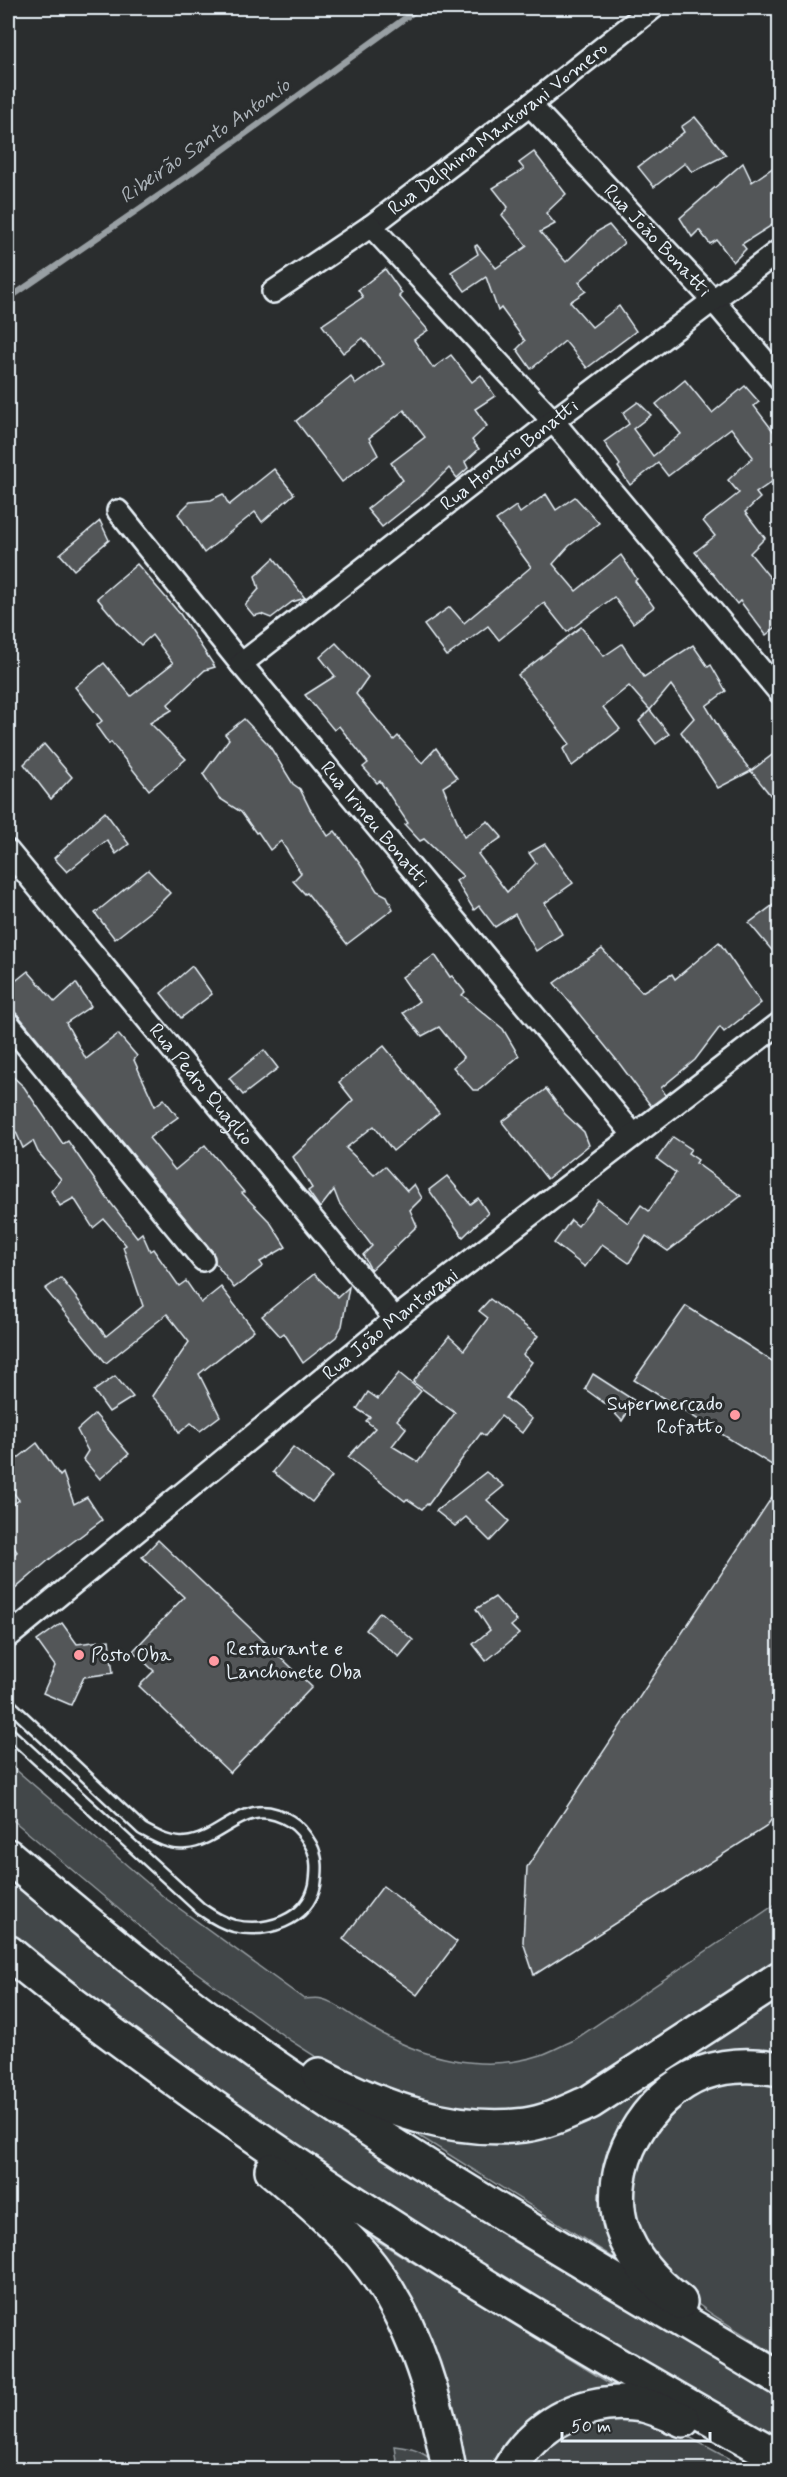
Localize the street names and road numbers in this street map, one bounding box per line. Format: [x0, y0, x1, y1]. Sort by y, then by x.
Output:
street label: Rua Delphina Mantovani Vomero [382, 35, 614, 222]
street label: Rua João Bonatti [597, 178, 717, 303]
street label: Rua Honório Bonatti [434, 393, 584, 518]
street label: Rua Irineu Bonatti [314, 755, 435, 893]
street label: Rua Pedro Quaglio [143, 1018, 260, 1151]
street label: Rua João Mantovani [317, 1262, 464, 1387]

